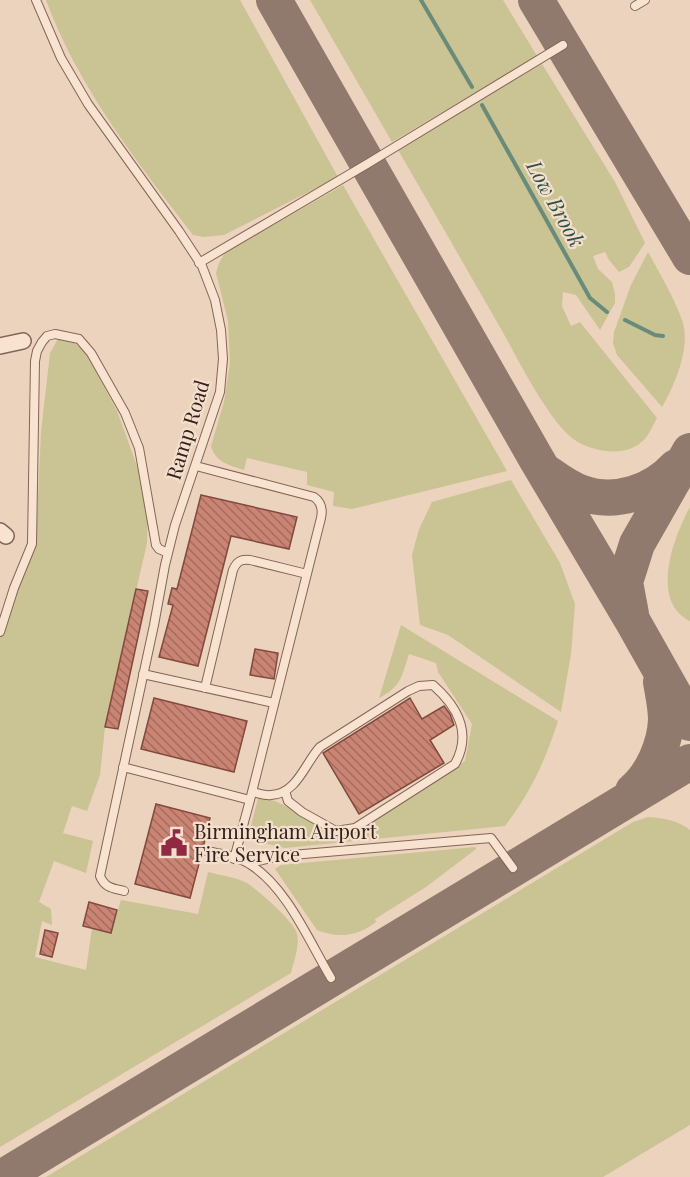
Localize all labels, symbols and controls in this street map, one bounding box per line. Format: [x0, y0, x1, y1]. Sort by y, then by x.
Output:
water label: Low Brook [521, 154, 592, 252]
street label: Ramp Road [159, 376, 215, 483]
place label: Birmingham Airport Fire Service [194, 817, 378, 867]
public building icon: Birmingham Airport Fire Service [159, 828, 189, 858]

